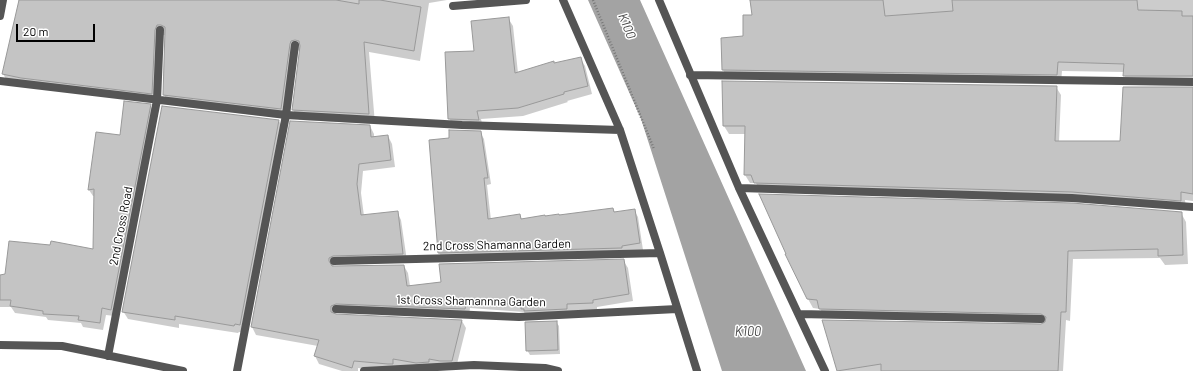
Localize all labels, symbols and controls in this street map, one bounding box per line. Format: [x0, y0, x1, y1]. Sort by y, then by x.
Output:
water label: K100 [615, 11, 639, 41]
scale bar [18, 16, 97, 42]
text: 20 m [23, 24, 49, 38]
street label: 2nd Cross Road [106, 185, 136, 267]
street label: 2nd Cross Shamanna Garden [423, 237, 571, 253]
street label: 1st Cross Shamannna Garden [396, 292, 546, 310]
water label: K100 [735, 324, 761, 340]

